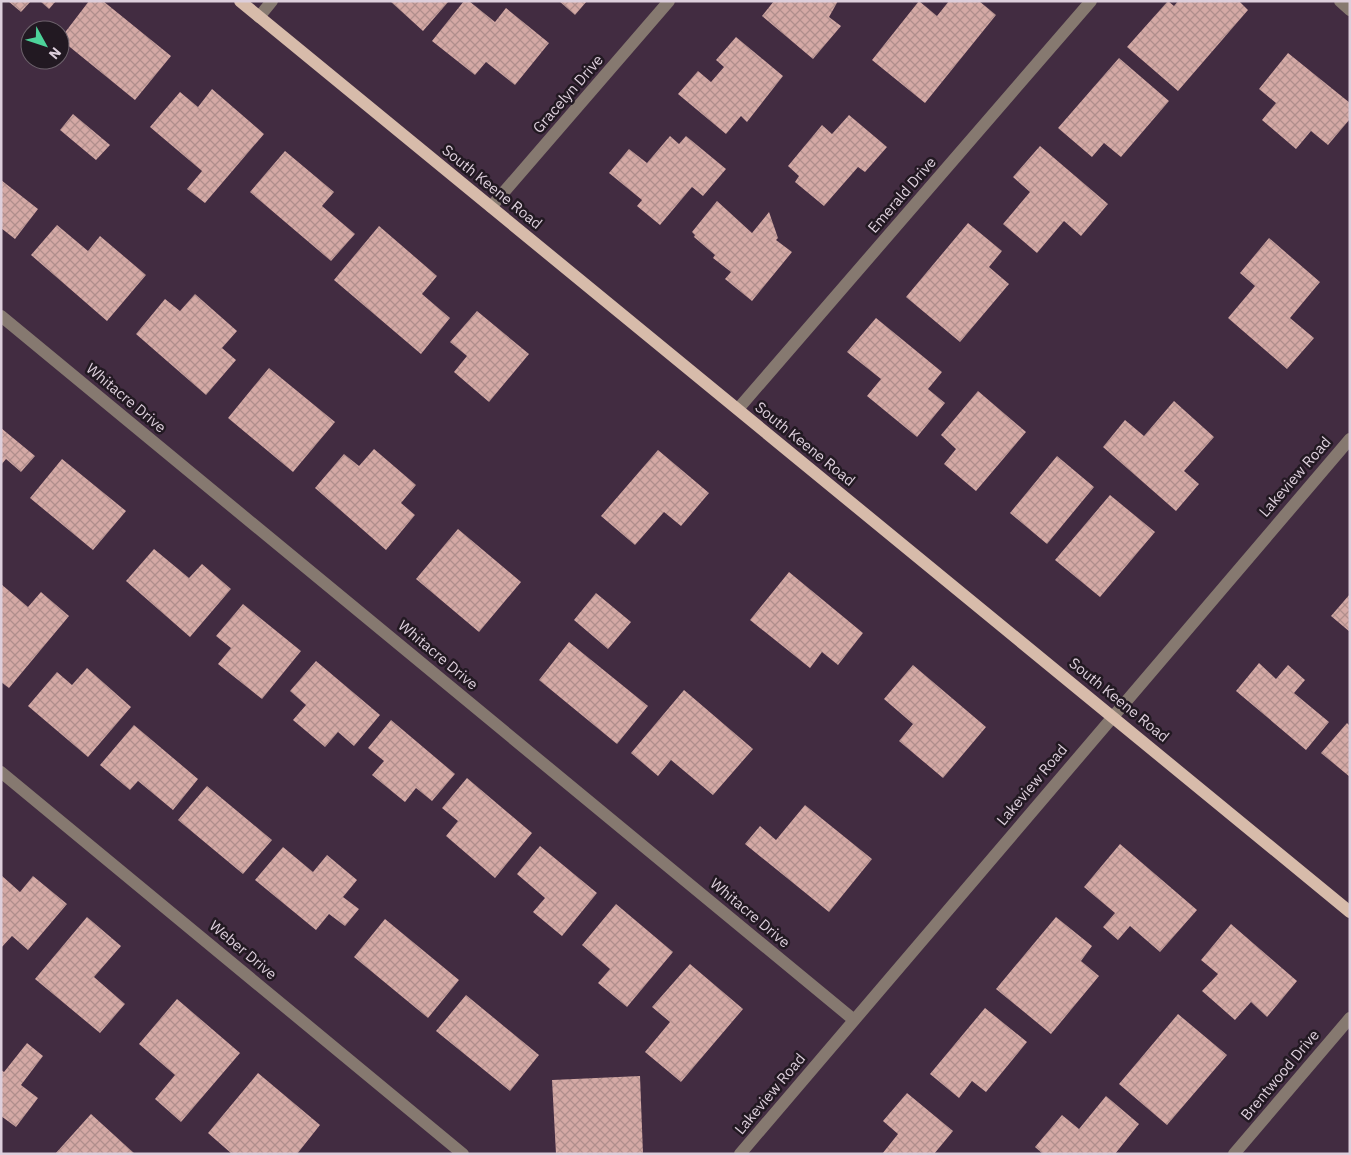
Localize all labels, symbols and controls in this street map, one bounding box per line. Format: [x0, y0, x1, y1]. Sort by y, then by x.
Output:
north arrow [20, 20, 70, 70]
text: N [45, 44, 65, 63]
street label: Gracelyn Drive [528, 51, 607, 137]
street label: South Keene Road [438, 140, 546, 233]
street label: Emerald Drive [863, 153, 940, 237]
street label: Whitacre Drive [82, 359, 170, 437]
street label: South Keene Road [751, 397, 859, 490]
street label: Lakeview Road [1255, 433, 1335, 521]
street label: Whitacre Drive [394, 616, 482, 694]
street label: South Keene Road [1065, 653, 1173, 746]
street label: Lakeview Road [992, 740, 1071, 829]
street label: Whitacre Drive [706, 874, 794, 952]
street label: Weber Drive [206, 916, 281, 983]
street label: Brentwood Drive [1236, 1025, 1323, 1124]
street label: Lakeview Road [730, 1049, 809, 1138]

